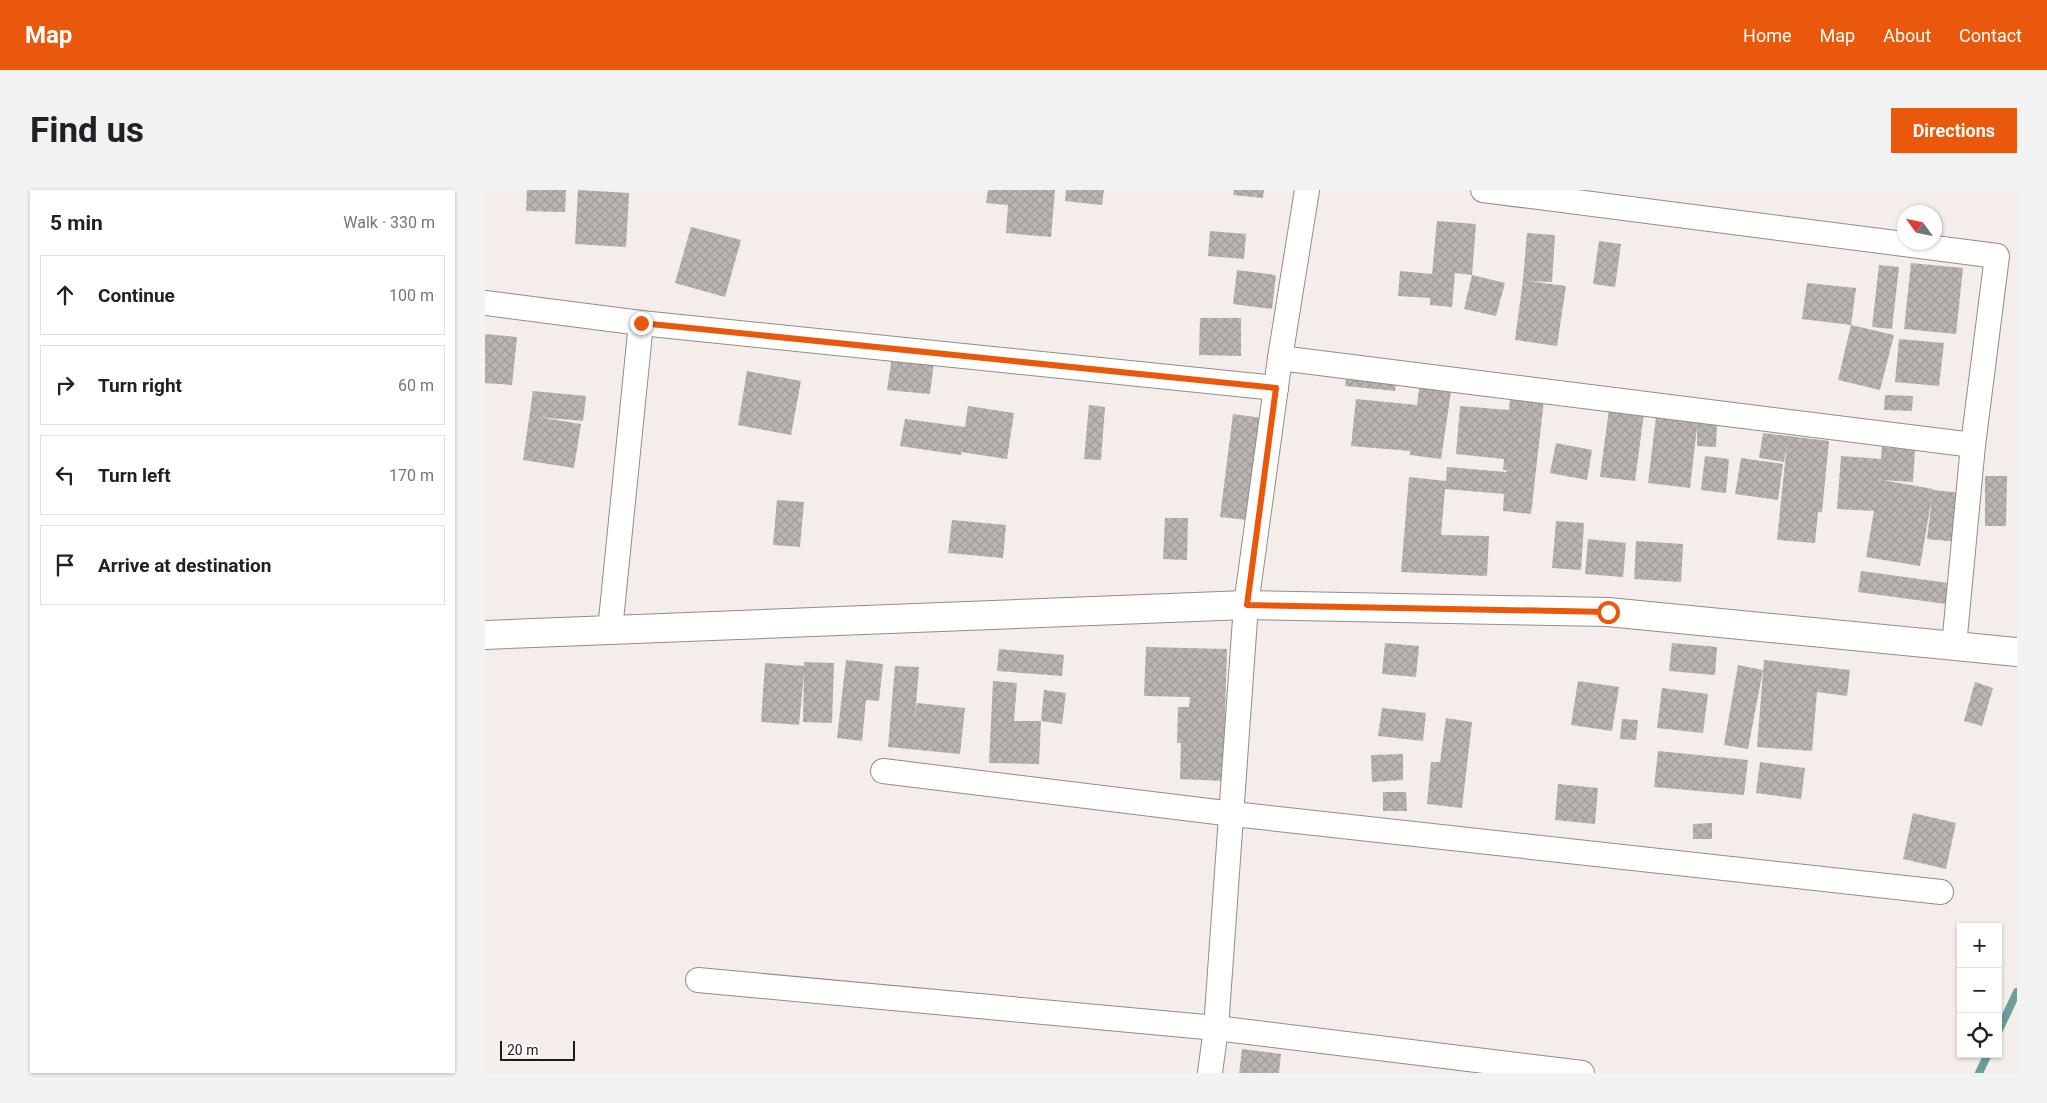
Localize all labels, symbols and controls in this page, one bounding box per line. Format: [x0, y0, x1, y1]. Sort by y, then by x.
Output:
text: Map [25, 21, 72, 49]
text: Home [1743, 25, 1792, 46]
text: Map [1820, 25, 1855, 46]
text: About [1883, 25, 1931, 46]
text: Contact [1959, 25, 2022, 46]
button: Directions [1891, 108, 2017, 153]
text: Find us [30, 110, 144, 151]
north arrow [1897, 205, 1942, 250]
text: 5 min [50, 211, 103, 235]
text: Walk · 330 m [343, 213, 435, 232]
icon: ahead [51, 281, 79, 309]
text: Continue [98, 284, 175, 307]
text: 100 m [389, 286, 434, 305]
route end [630, 312, 653, 335]
icon: right [51, 371, 79, 399]
text: Turn right [98, 374, 182, 397]
text: 60 m [398, 376, 434, 395]
icon: left [51, 461, 79, 489]
text: Turn left [98, 464, 171, 487]
text: 170 m [389, 466, 434, 485]
icon: arrive [51, 551, 79, 579]
text: Arrive at destination [98, 554, 271, 577]
route start [1597, 601, 1620, 624]
map controls [1957, 923, 2002, 1058]
button: + [1957, 923, 2002, 968]
button: − [1957, 968, 2002, 1013]
button: locate [1957, 1013, 2002, 1058]
scale bar [500, 1038, 575, 1061]
text: 20 m [507, 1042, 539, 1058]

